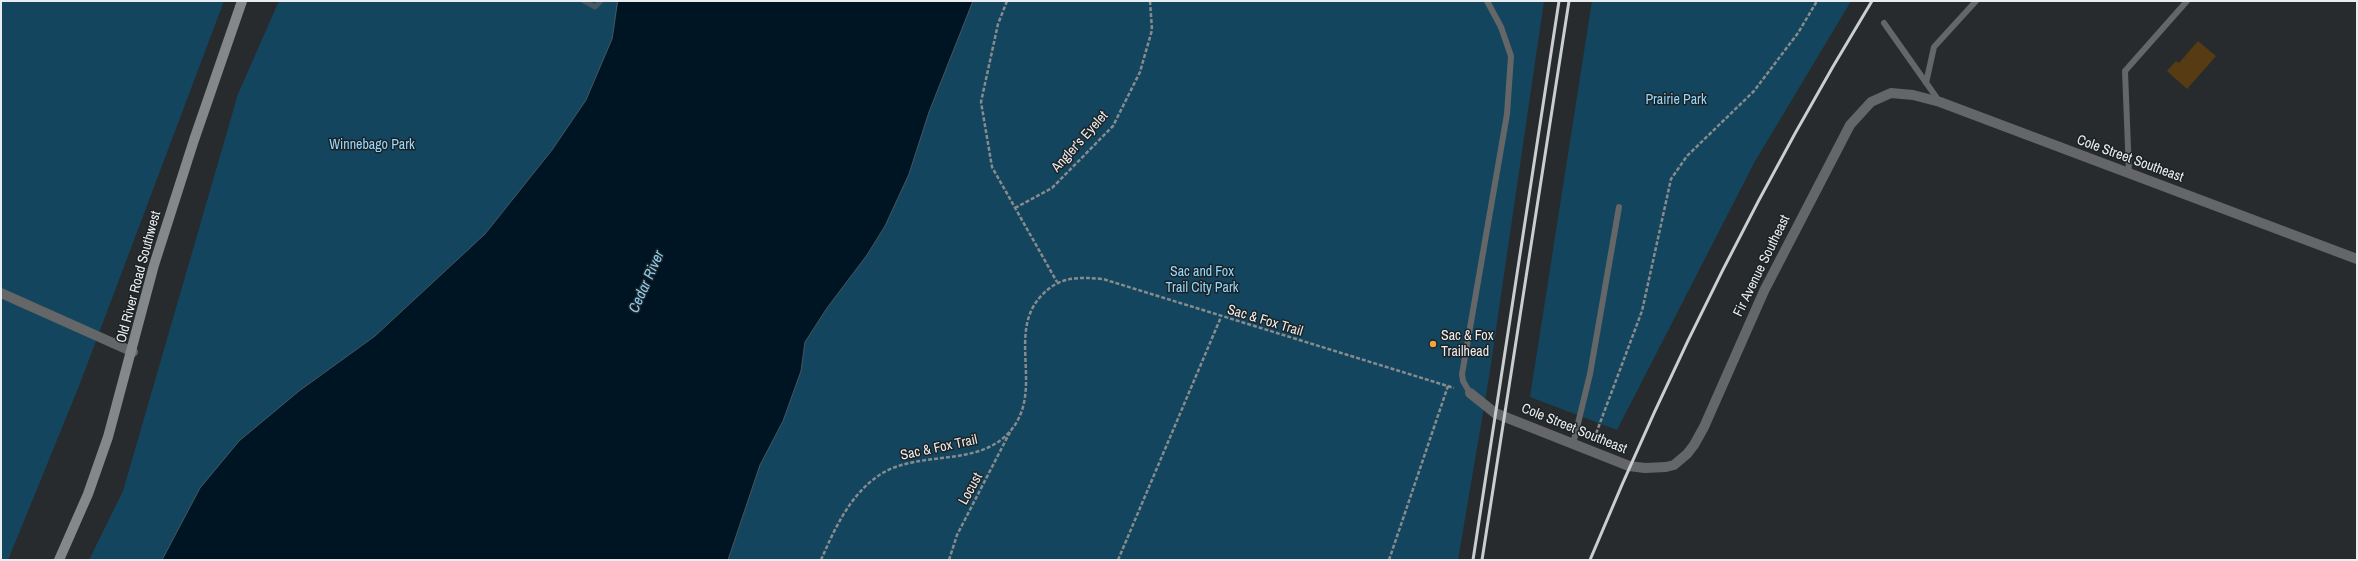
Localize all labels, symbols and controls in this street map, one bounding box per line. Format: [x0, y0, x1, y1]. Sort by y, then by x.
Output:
park label: Prairie Park [1645, 92, 1707, 108]
street label: Angler's Eyelet [1048, 108, 1112, 176]
street label: Cole Street Southeast [2074, 132, 2186, 186]
park label: Winnebago Park [329, 137, 415, 153]
street label: Old River Road Southwest [113, 209, 165, 345]
street label: Fir Avenue Southeast [1730, 213, 1794, 319]
water label: Cedar River [625, 248, 669, 316]
park label: Sac and Fox Trail City Park [1166, 264, 1238, 296]
street label: Sac & Fox Trail [1225, 302, 1305, 340]
place label: Sac & Fox Trailhead [1441, 328, 1493, 360]
marker: Sac & Fox Trailhead [1428, 339, 1438, 349]
street label: Cole Street Southeast [1519, 400, 1629, 458]
street label: Sac & Fox Trail [899, 432, 979, 464]
street label: Locust [955, 470, 987, 508]

